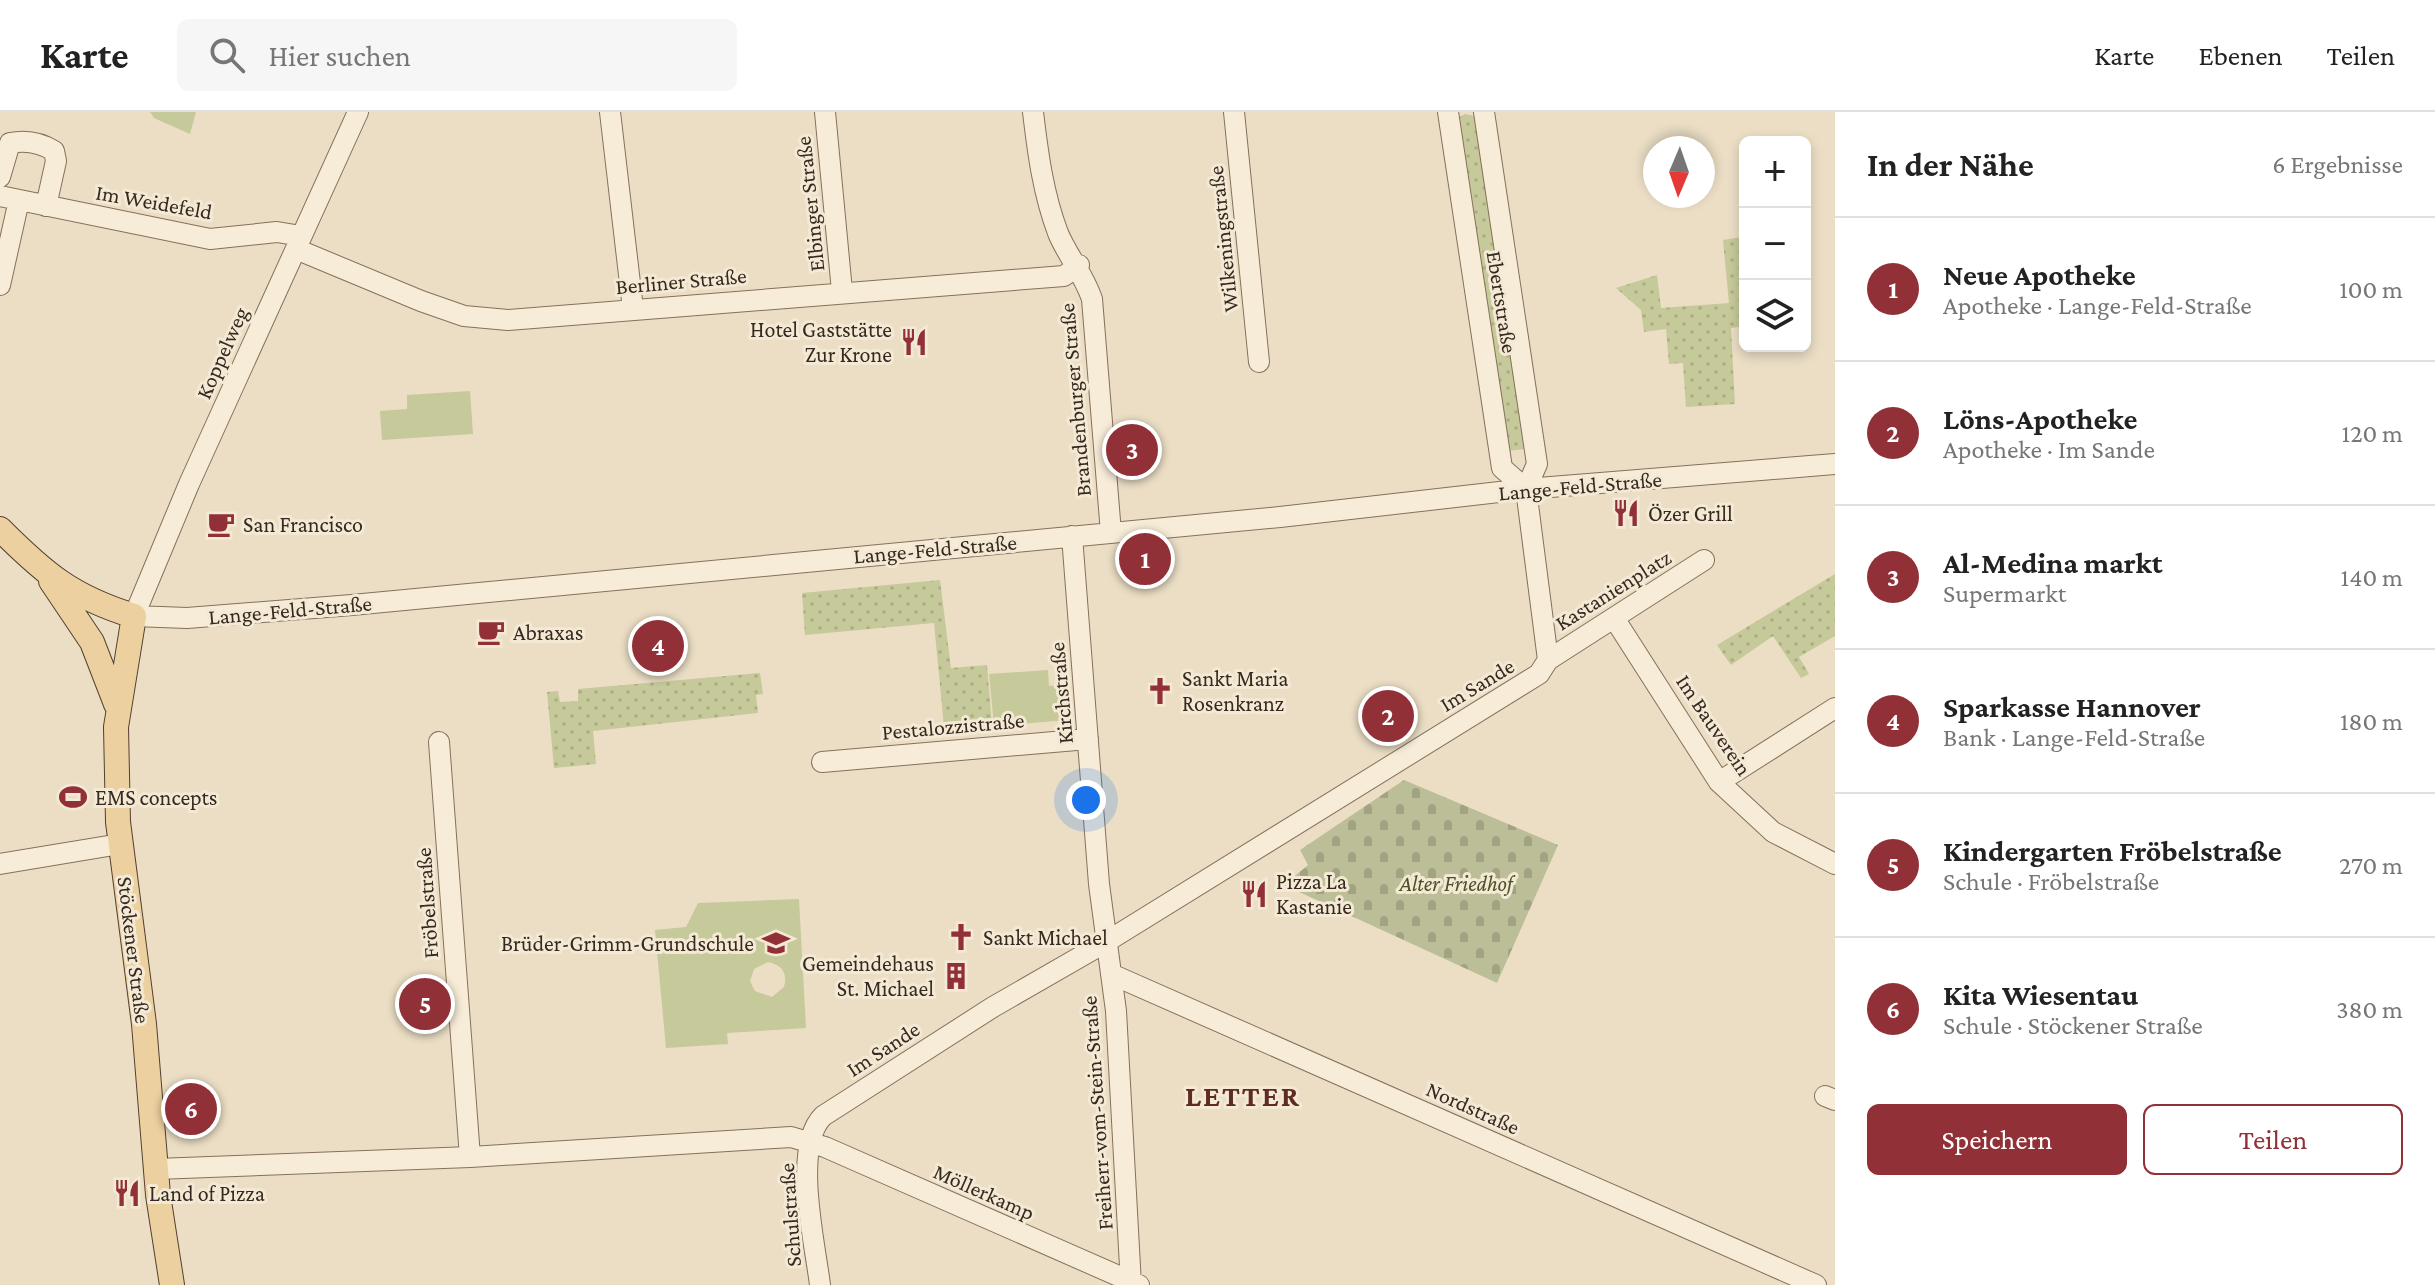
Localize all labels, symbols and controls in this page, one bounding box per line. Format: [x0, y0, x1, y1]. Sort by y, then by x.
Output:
search box [177, 19, 737, 91]
icon: search [205, 33, 249, 77]
text: Karte [40, 34, 129, 76]
text: Hier suchen [269, 39, 411, 72]
text: Karte [2094, 40, 2154, 71]
text: Ebenen [2198, 40, 2283, 71]
text: Teilen [2327, 40, 2395, 71]
street label: Elbinger Straße [790, 135, 830, 273]
north arrow [1643, 136, 1715, 208]
map controls [1739, 136, 1811, 352]
button: + [1739, 136, 1811, 208]
text: In der Nähe [1867, 146, 2034, 183]
text: 6 Ergebnisse [2272, 150, 2403, 179]
street label: Wilkeningstraße [1203, 165, 1243, 313]
street label: Im Weidefeld [94, 179, 215, 225]
button: − [1739, 208, 1811, 280]
street label: Ebertstraße [1482, 249, 1522, 355]
text: Neue Apotheke [1943, 258, 2136, 291]
street label: Berliner Straße [614, 263, 748, 299]
text: 1 [1888, 275, 1898, 304]
text: 100 m [2339, 275, 2403, 304]
button: layers [1739, 280, 1811, 352]
text: Apotheke · Lange-Feld-Straße [1943, 291, 2252, 320]
street label: Brandenburger Straße [1054, 302, 1096, 498]
street label: Koppelweg [191, 303, 254, 403]
place label: Hotel Gaststätte Zur Krone [750, 317, 892, 367]
restaurant icon: Hotel Gaststätte Zur Krone [899, 327, 929, 357]
text: Löns-Apotheke [1943, 402, 2137, 435]
text: 2 [1886, 419, 1900, 448]
text: 120 m [2342, 419, 2403, 448]
pin: 3 [1106, 420, 1158, 480]
text: Apotheke · Im Sande [1943, 435, 2155, 464]
street label: Lange-Feld-Straße [1497, 466, 1663, 506]
restaurant icon: Özer Grill [1611, 498, 1641, 528]
place label: Özer Grill [1648, 501, 1733, 526]
cafe icon: San Francisco [206, 509, 236, 539]
place label: San Francisco [243, 512, 363, 537]
street label: Lange-Feld-Straße [852, 529, 1018, 569]
pin: 1 [1119, 529, 1171, 589]
street label: Kastanienplatz [1551, 545, 1675, 635]
text: Al-Medina markt [1943, 546, 2163, 579]
text: 3 [1887, 563, 1899, 592]
text: 140 m [2341, 563, 2403, 592]
text: Supermarkt [1943, 579, 2066, 608]
street label: Lange-Feld-Straße [207, 590, 373, 630]
pin: 4 [632, 616, 684, 676]
cafe icon: Abraxas [476, 617, 506, 647]
place label: Abraxas [513, 620, 583, 645]
street label: Kirchstraße [1044, 641, 1078, 745]
street label: Im Sande [1435, 653, 1519, 717]
place label: Sankt Maria Rosenkranz [1182, 666, 1288, 716]
street label: Im Bauverein [1671, 670, 1757, 780]
church icon: Sankt Maria Rosenkranz [1145, 676, 1175, 706]
pin: 2 [1362, 686, 1414, 746]
text: Sparkasse Hannover [1943, 690, 2201, 723]
street label: Pestalozzistraße [881, 707, 1025, 745]
text: 4 [1886, 707, 1900, 736]
text: 180 m [2340, 707, 2403, 736]
text: Bank · Lange-Feld-Straße [1943, 723, 2205, 752]
your location [1066, 780, 1106, 820]
sports icon: EMS concepts [58, 782, 88, 812]
place label: EMS concepts [95, 785, 217, 810]
text: Kindergarten Fröbelstraße [1943, 834, 2282, 867]
street label: Fröbelstraße [411, 847, 443, 959]
text: 5 [1887, 851, 1899, 880]
text: 270 m [2339, 851, 2403, 880]
text: Schule · Fröbelstraße [1943, 867, 2159, 896]
place label: Pizza La Kastanie [1276, 869, 1352, 919]
park label: Alter Friedhof [1398, 871, 1516, 896]
street label: Stöckener Straße [113, 875, 155, 1025]
restaurant icon: Pizza La Kastanie [1239, 879, 1269, 909]
church icon: Sankt Michael [946, 922, 976, 952]
place label: Sankt Michael [983, 925, 1108, 950]
school or university icon: Brüder-Grimm-Grundschule [761, 928, 791, 958]
place label: Brüder-Grimm-Grundschule [501, 931, 754, 956]
place label: Gemeindehaus St. Michael [802, 951, 934, 1001]
building icon: Gemeindehaus St. Michael [941, 961, 971, 991]
pin: 5 [399, 974, 451, 1034]
text: Kita Wiesentau [1943, 978, 2138, 1011]
street label: Freiherr-vom-Stein-Straße [1076, 995, 1118, 1231]
text: 6 [1886, 995, 1900, 1024]
text: 380 m [2336, 995, 2403, 1024]
text: Schule · Stöckener Straße [1943, 1011, 2203, 1040]
street label: Im Sande [842, 1016, 924, 1082]
street label: Nordstraße [1422, 1076, 1524, 1140]
pin: 6 [165, 1079, 217, 1139]
district label: LETTER [1185, 1079, 1301, 1112]
button: Speichern [1867, 1104, 2127, 1175]
button: Teilen [2143, 1104, 2403, 1175]
street label: Möllerkamp [930, 1159, 1038, 1225]
street label: Schulstraße [774, 1162, 806, 1268]
restaurant icon: Land of Pizza [112, 1178, 142, 1208]
place label: Land of Pizza [149, 1181, 265, 1206]

